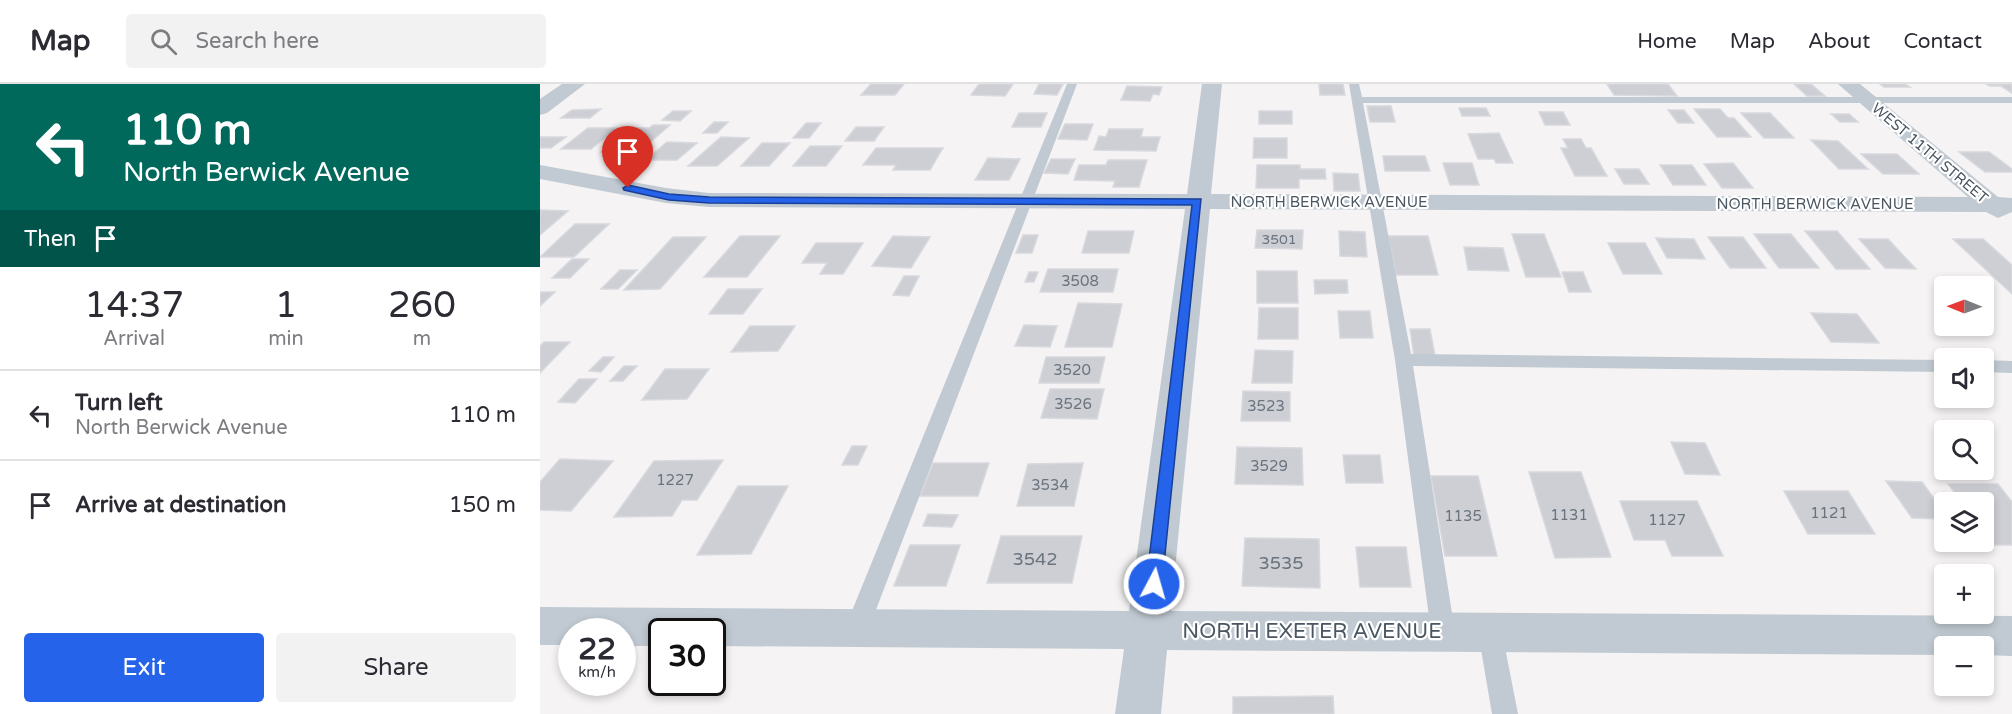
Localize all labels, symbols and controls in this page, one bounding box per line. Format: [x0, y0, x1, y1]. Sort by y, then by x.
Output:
search box [126, 14, 546, 68]
text: Map [30, 24, 90, 58]
icon: search [147, 25, 180, 58]
text: Search here [195, 28, 319, 54]
text: Home [1637, 29, 1697, 54]
text: Map [1730, 29, 1775, 54]
text: About [1808, 29, 1870, 54]
text: Contact [1903, 29, 1982, 54]
street label: WEST 11TH STREET [1868, 99, 1992, 207]
text: 110 m [123, 105, 252, 156]
icon: left [24, 108, 102, 186]
pin [602, 126, 653, 188]
icon: arrive [611, 135, 644, 168]
text: North Berwick Avenue [123, 156, 410, 189]
street label: NORTH BERWICK AVENUE [1230, 193, 1428, 211]
street label: NORTH BERWICK AVENUE [1716, 195, 1914, 213]
icon: arrive [89, 222, 122, 255]
text: Then [24, 226, 77, 252]
house number: 3501 [1261, 231, 1297, 248]
house number: 3508 [1061, 272, 1099, 290]
north arrow [1934, 276, 1994, 336]
map controls [1934, 276, 1994, 696]
text: 14:37 [84, 284, 184, 327]
text: 1 [275, 284, 297, 327]
text: 260 [388, 284, 456, 327]
text: Arrival [103, 327, 165, 351]
text: min [268, 327, 304, 351]
text: m [413, 327, 431, 351]
button: sound [1934, 348, 1994, 408]
house number: 3520 [1053, 361, 1091, 379]
text: Turn left [75, 390, 163, 416]
house number: 3526 [1054, 395, 1092, 413]
house number: 3523 [1247, 397, 1285, 415]
icon: left [24, 399, 57, 432]
text: 110 m [449, 402, 516, 428]
text: North Berwick Avenue [75, 416, 288, 440]
button: search [1934, 420, 1994, 480]
house number: 3529 [1250, 457, 1288, 475]
house number: 1227 [656, 471, 694, 489]
house number: 3534 [1031, 476, 1069, 494]
icon: arrive [24, 489, 57, 522]
text: Arrive at destination [75, 492, 286, 518]
text: 150 m [449, 492, 516, 518]
button: layers [1934, 492, 1994, 552]
house number: 1121 [1810, 504, 1848, 522]
house number: 1131 [1550, 506, 1588, 524]
house number: 1135 [1444, 507, 1482, 525]
house number: 1127 [1648, 511, 1686, 529]
house number: 3542 [1012, 548, 1058, 570]
position arrow [1122, 552, 1186, 616]
house number: 3535 [1258, 552, 1304, 574]
button: + [1934, 564, 1994, 624]
speed limit sign: 30 [648, 618, 726, 696]
street label: NORTH EXETER AVENUE [1182, 619, 1442, 644]
text: 22 [578, 631, 616, 668]
button: Exit [24, 633, 264, 702]
button: Share [276, 633, 516, 702]
button: − [1934, 636, 1994, 696]
text: km/h [578, 663, 616, 681]

